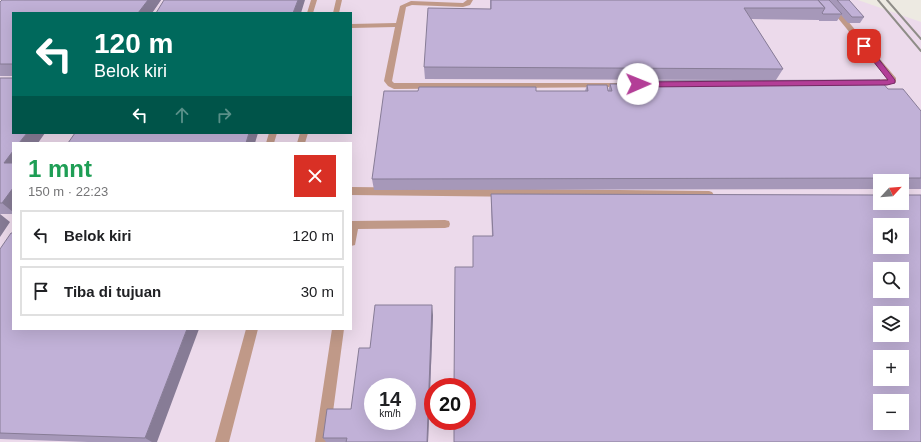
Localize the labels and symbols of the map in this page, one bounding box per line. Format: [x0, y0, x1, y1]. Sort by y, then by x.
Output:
pin [847, 29, 881, 63]
position arrow [617, 63, 659, 105]
north arrow [873, 174, 909, 210]
speed limit sign: 20 [424, 378, 476, 430]

